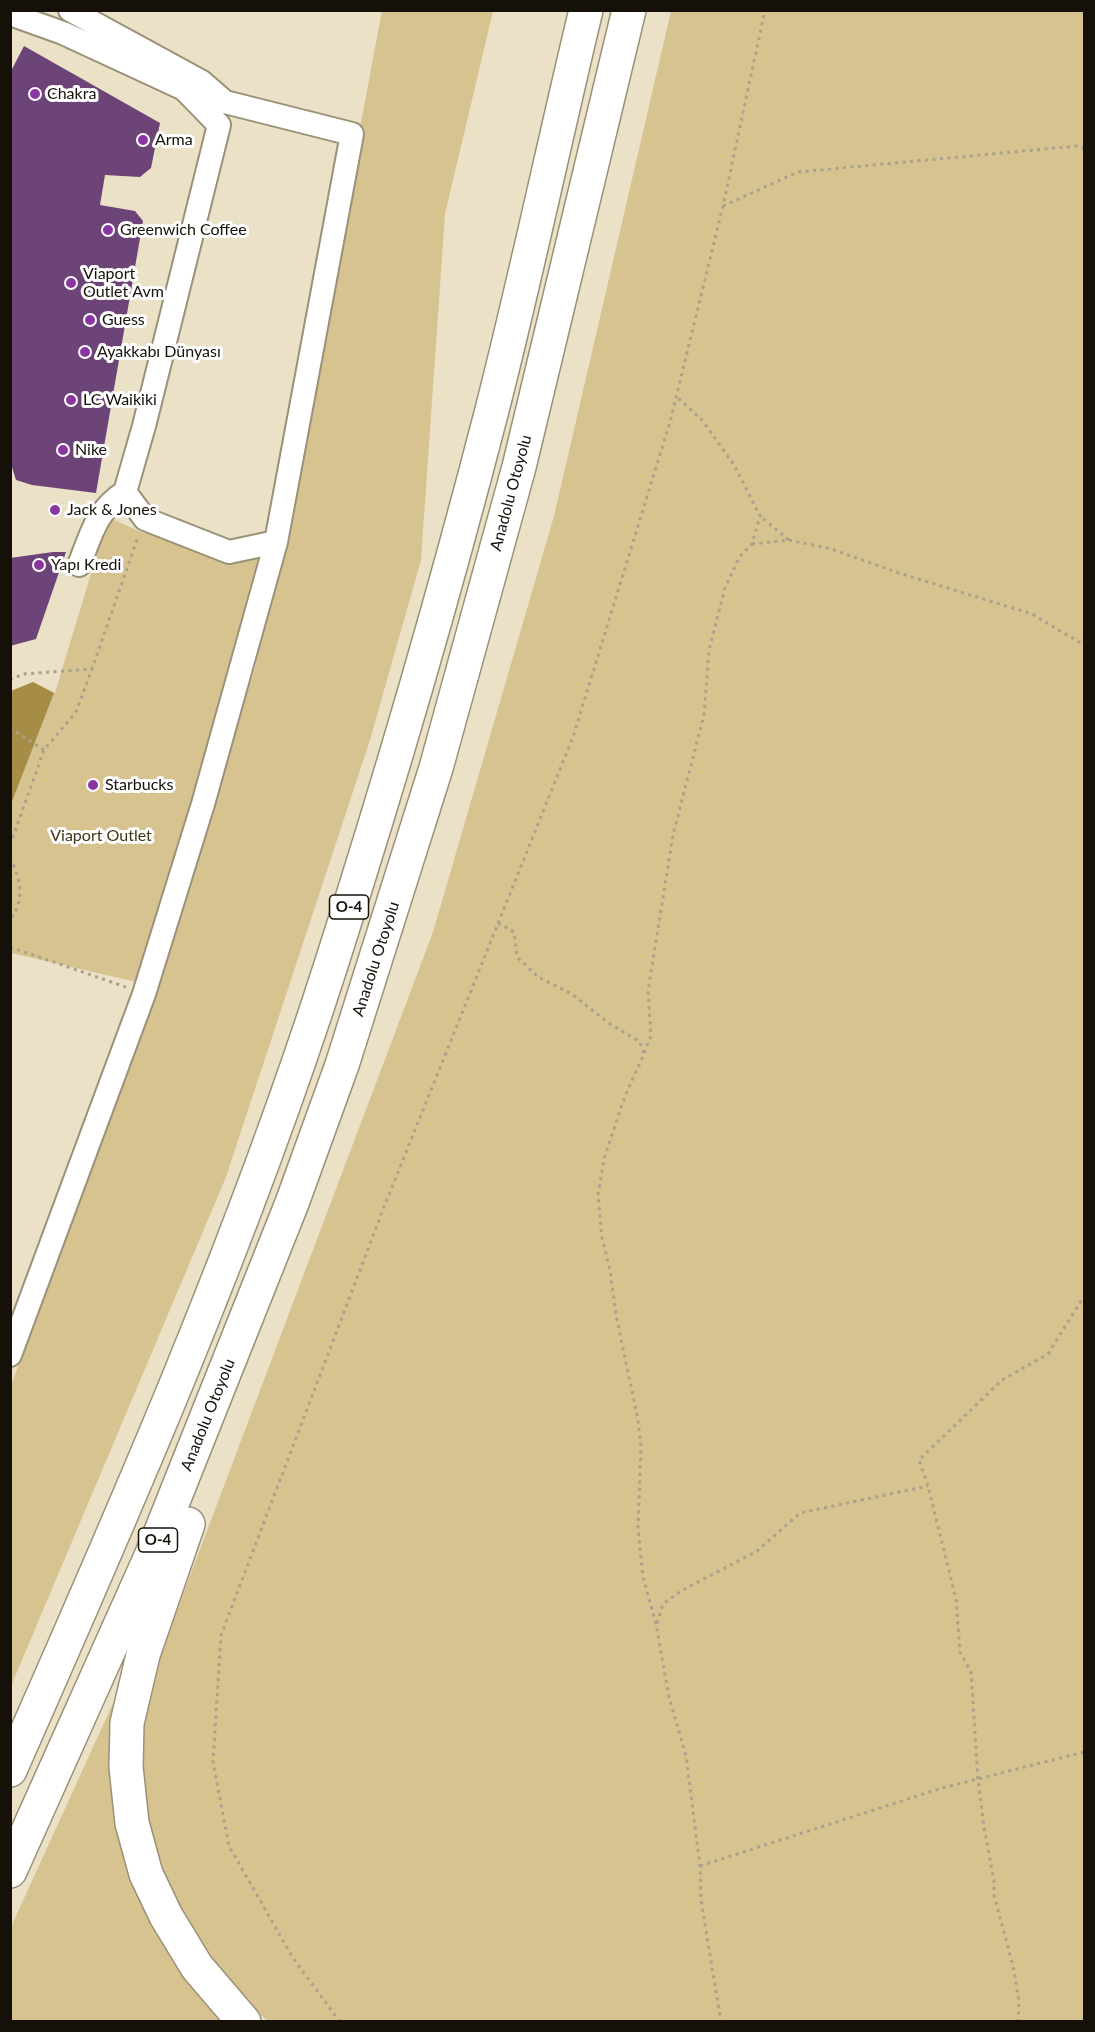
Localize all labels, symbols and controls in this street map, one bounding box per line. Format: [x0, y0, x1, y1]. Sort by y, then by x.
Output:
place label: Chakra [47, 84, 96, 104]
marker: Chakra [28, 87, 42, 101]
place label: Arma [155, 130, 193, 150]
marker: Arma [136, 133, 150, 147]
place label: Greenwich Coffee [120, 220, 247, 240]
marker: Greenwich Coffee [101, 223, 115, 237]
place label: Viaport Outlet Avm [83, 264, 164, 302]
marker: Viaport Outlet Avm [64, 276, 78, 290]
place label: Guess [102, 310, 145, 330]
marker: Guess [83, 313, 97, 327]
place label: Ayakkabı Dünyası [97, 342, 221, 362]
marker: Ayakkabı Dünyası [78, 345, 92, 359]
place label: LC Waikiki [83, 390, 157, 410]
marker: LC Waikiki [64, 393, 78, 407]
street label: Anadolu Otoyolu [486, 433, 536, 553]
place label: Nike [75, 440, 107, 460]
marker: Nike [56, 443, 70, 457]
place label: Jack & Jones [67, 500, 157, 520]
marker: Jack & Jones [48, 503, 62, 517]
place label: Yapı Kredi [51, 555, 121, 575]
marker: Yapı Kredi [32, 558, 46, 572]
place label: Starbucks [105, 775, 173, 795]
marker: Starbucks [86, 778, 100, 792]
park label: Viaport Outlet [50, 826, 152, 846]
road number: O-4 [330, 895, 368, 919]
street label: Anadolu Otoyolu [348, 899, 404, 1019]
street label: Anadolu Otoyolu [177, 1356, 239, 1474]
road number: O-4 [138, 1528, 178, 1552]

